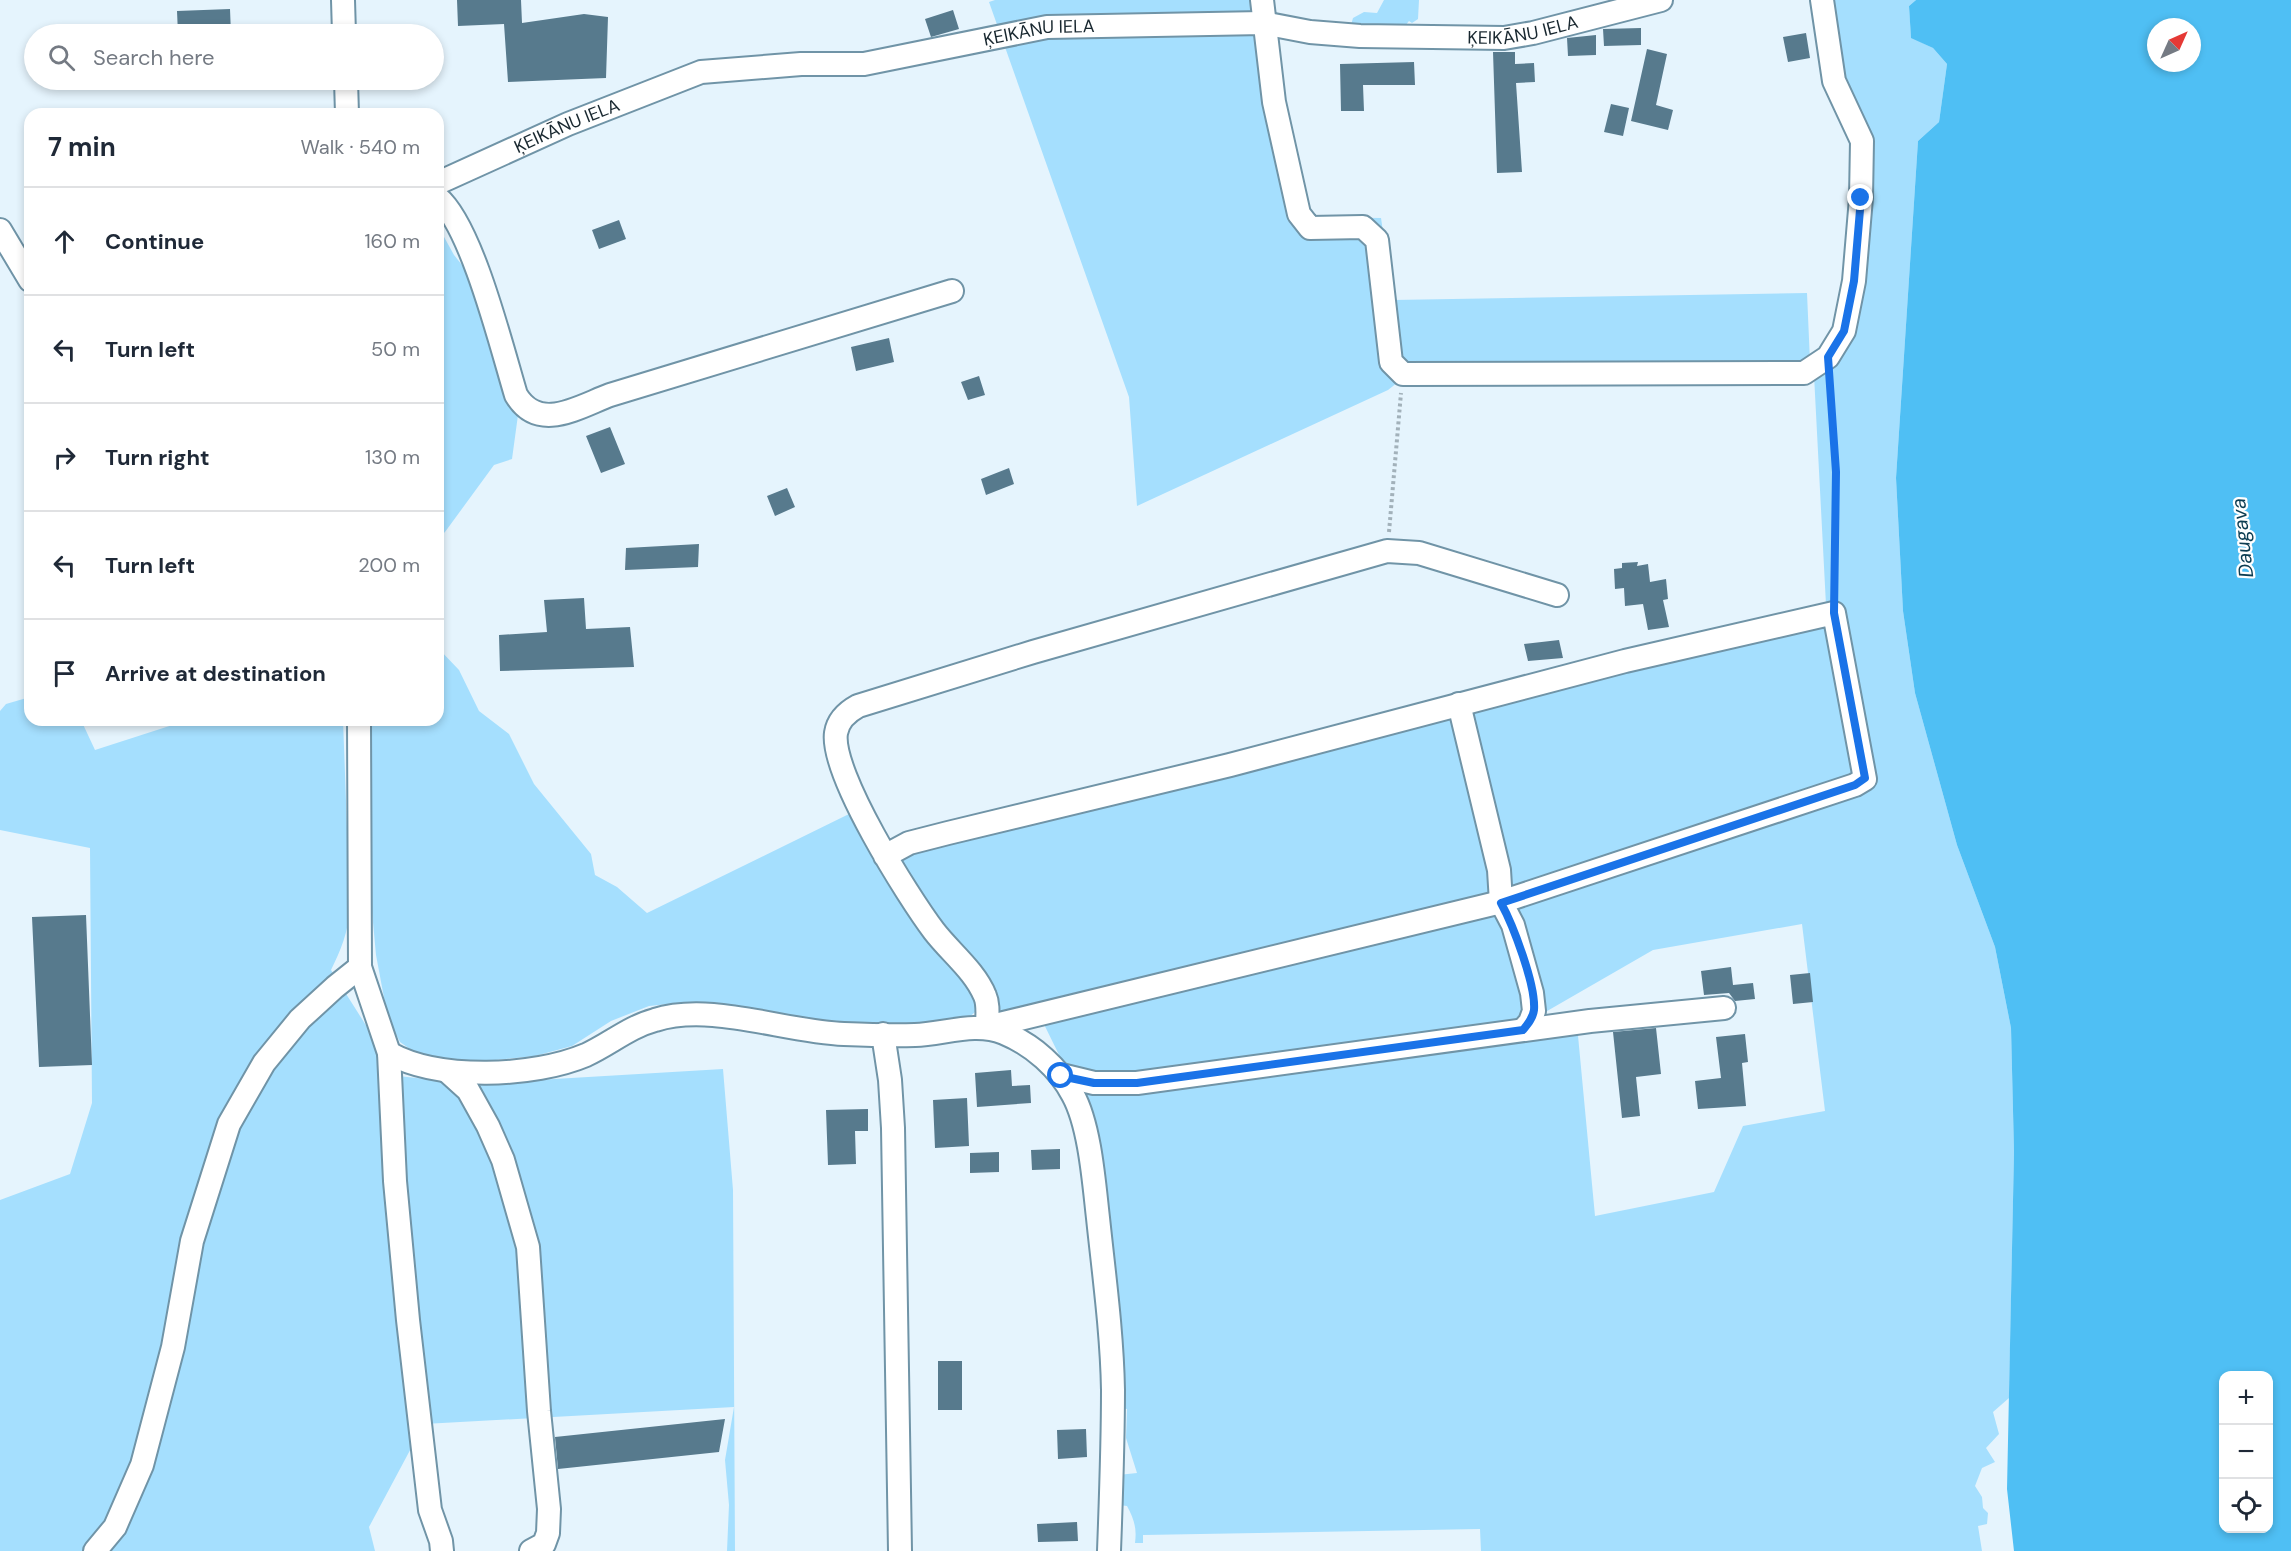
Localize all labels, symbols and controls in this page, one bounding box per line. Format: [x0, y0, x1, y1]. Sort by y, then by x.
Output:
street label: ĶEIKĀNU IELA [1467, 10, 1581, 50]
street label: ĶEIKĀNU IELA [981, 14, 1095, 52]
north arrow [2147, 18, 2201, 72]
search box [24, 24, 444, 90]
icon: search [45, 41, 78, 74]
text: Search here [93, 43, 214, 72]
street label: ĶEIKĀNU IELA [510, 93, 623, 159]
text: 7 min [48, 130, 116, 164]
text: Walk · 540 m [300, 134, 420, 160]
route end [1847, 184, 1873, 210]
icon: ahead [48, 225, 81, 258]
text: Continue [105, 227, 204, 256]
text: 160 m [364, 228, 420, 254]
icon: left [48, 333, 81, 366]
text: Turn left [105, 335, 195, 364]
text: 50 m [371, 336, 420, 362]
icon: right [48, 441, 81, 474]
text: Turn right [105, 443, 210, 472]
text: 130 m [365, 444, 420, 470]
water label: Daugava [2225, 497, 2259, 579]
icon: left [48, 549, 81, 582]
text: Turn left [105, 551, 195, 580]
text: 200 m [358, 552, 420, 578]
icon: arrive [48, 657, 81, 690]
text: Arrive at destination [105, 659, 326, 688]
route start [1047, 1062, 1073, 1088]
map controls [2219, 1371, 2273, 1533]
button: + [2219, 1371, 2273, 1425]
button: − [2219, 1425, 2273, 1479]
button: locate [2219, 1479, 2273, 1533]

